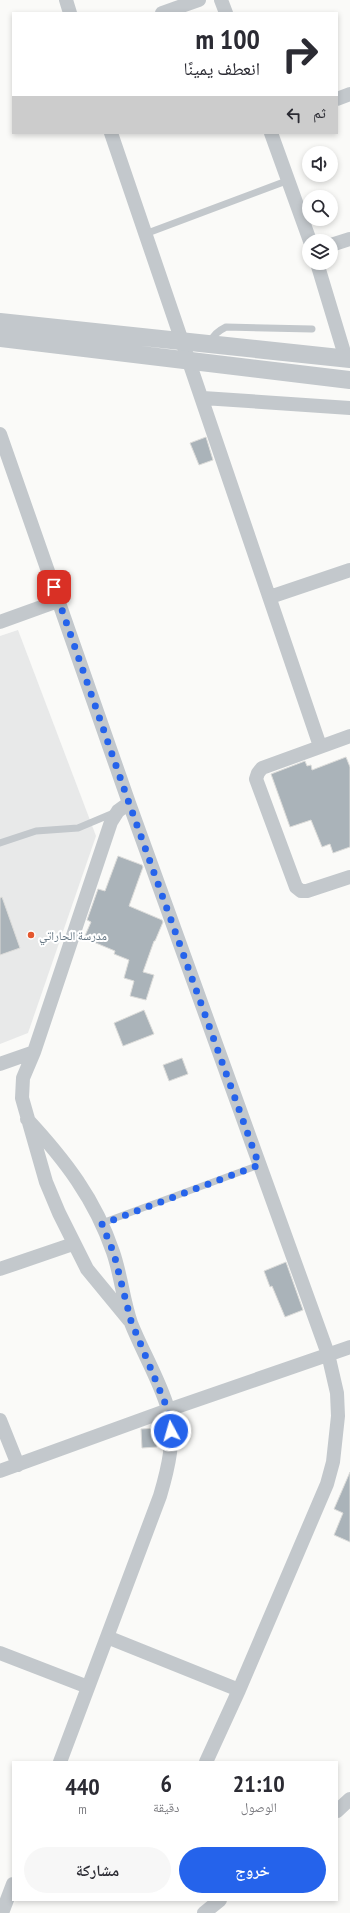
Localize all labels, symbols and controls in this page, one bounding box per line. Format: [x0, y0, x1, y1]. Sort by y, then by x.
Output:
text: 100 m [196, 20, 260, 57]
icon: right [274, 28, 326, 80]
text: انعطف يمينًا [184, 57, 260, 80]
text: ثم [313, 103, 326, 122]
icon: left [283, 104, 305, 126]
map controls [302, 146, 338, 270]
button: sound [302, 146, 338, 182]
button: search [302, 190, 338, 226]
button: layers [302, 234, 338, 270]
pin [37, 570, 71, 604]
icon: arrive [43, 576, 65, 598]
place label: مدرسة الحاراتي [39, 928, 107, 946]
marker: مدرسة الحاراتي [26, 930, 36, 940]
position arrow [150, 1410, 192, 1452]
text: 6 [161, 1768, 172, 1799]
text: 21:10 [233, 1768, 285, 1799]
text: 440 [65, 1771, 100, 1802]
text: دقيقة [153, 1799, 179, 1816]
text: الوصول [241, 1799, 277, 1816]
text: m [78, 1801, 87, 1818]
button: مشاركة [24, 1847, 171, 1893]
button: خروج [179, 1847, 326, 1893]

